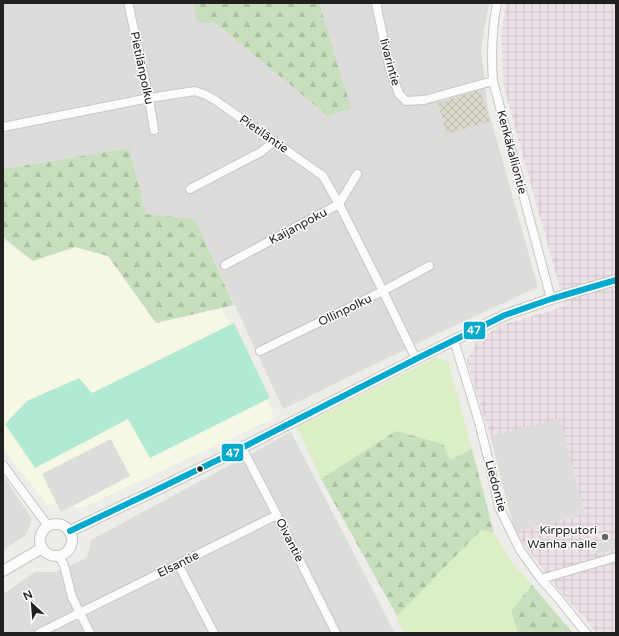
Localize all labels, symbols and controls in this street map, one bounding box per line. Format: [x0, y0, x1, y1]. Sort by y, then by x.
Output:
street label: Pietilänpolku [127, 30, 157, 106]
street label: Iivarintie [377, 37, 403, 87]
street label: Kenkäkalliontie [494, 109, 530, 196]
street label: Pietiläntie [237, 112, 291, 156]
street label: Kaijanpoku [267, 205, 329, 247]
street label: Ollinpolku [316, 291, 374, 329]
line badge: 47 [463, 321, 486, 340]
text: 47 [467, 324, 481, 337]
line badge: 47 [221, 443, 244, 462]
text: 47 [226, 447, 240, 460]
street label: Liedontie [482, 459, 510, 514]
unlabelled marker [195, 464, 205, 474]
street label: Oivantie [273, 516, 307, 564]
place label: Kirpputori Wanha nalle [527, 523, 597, 551]
marker: Kirpputori Wanha nalle [600, 532, 610, 542]
street label: Elsantie [155, 548, 201, 580]
north arrow [12, 584, 52, 624]
text: N [21, 588, 35, 603]

